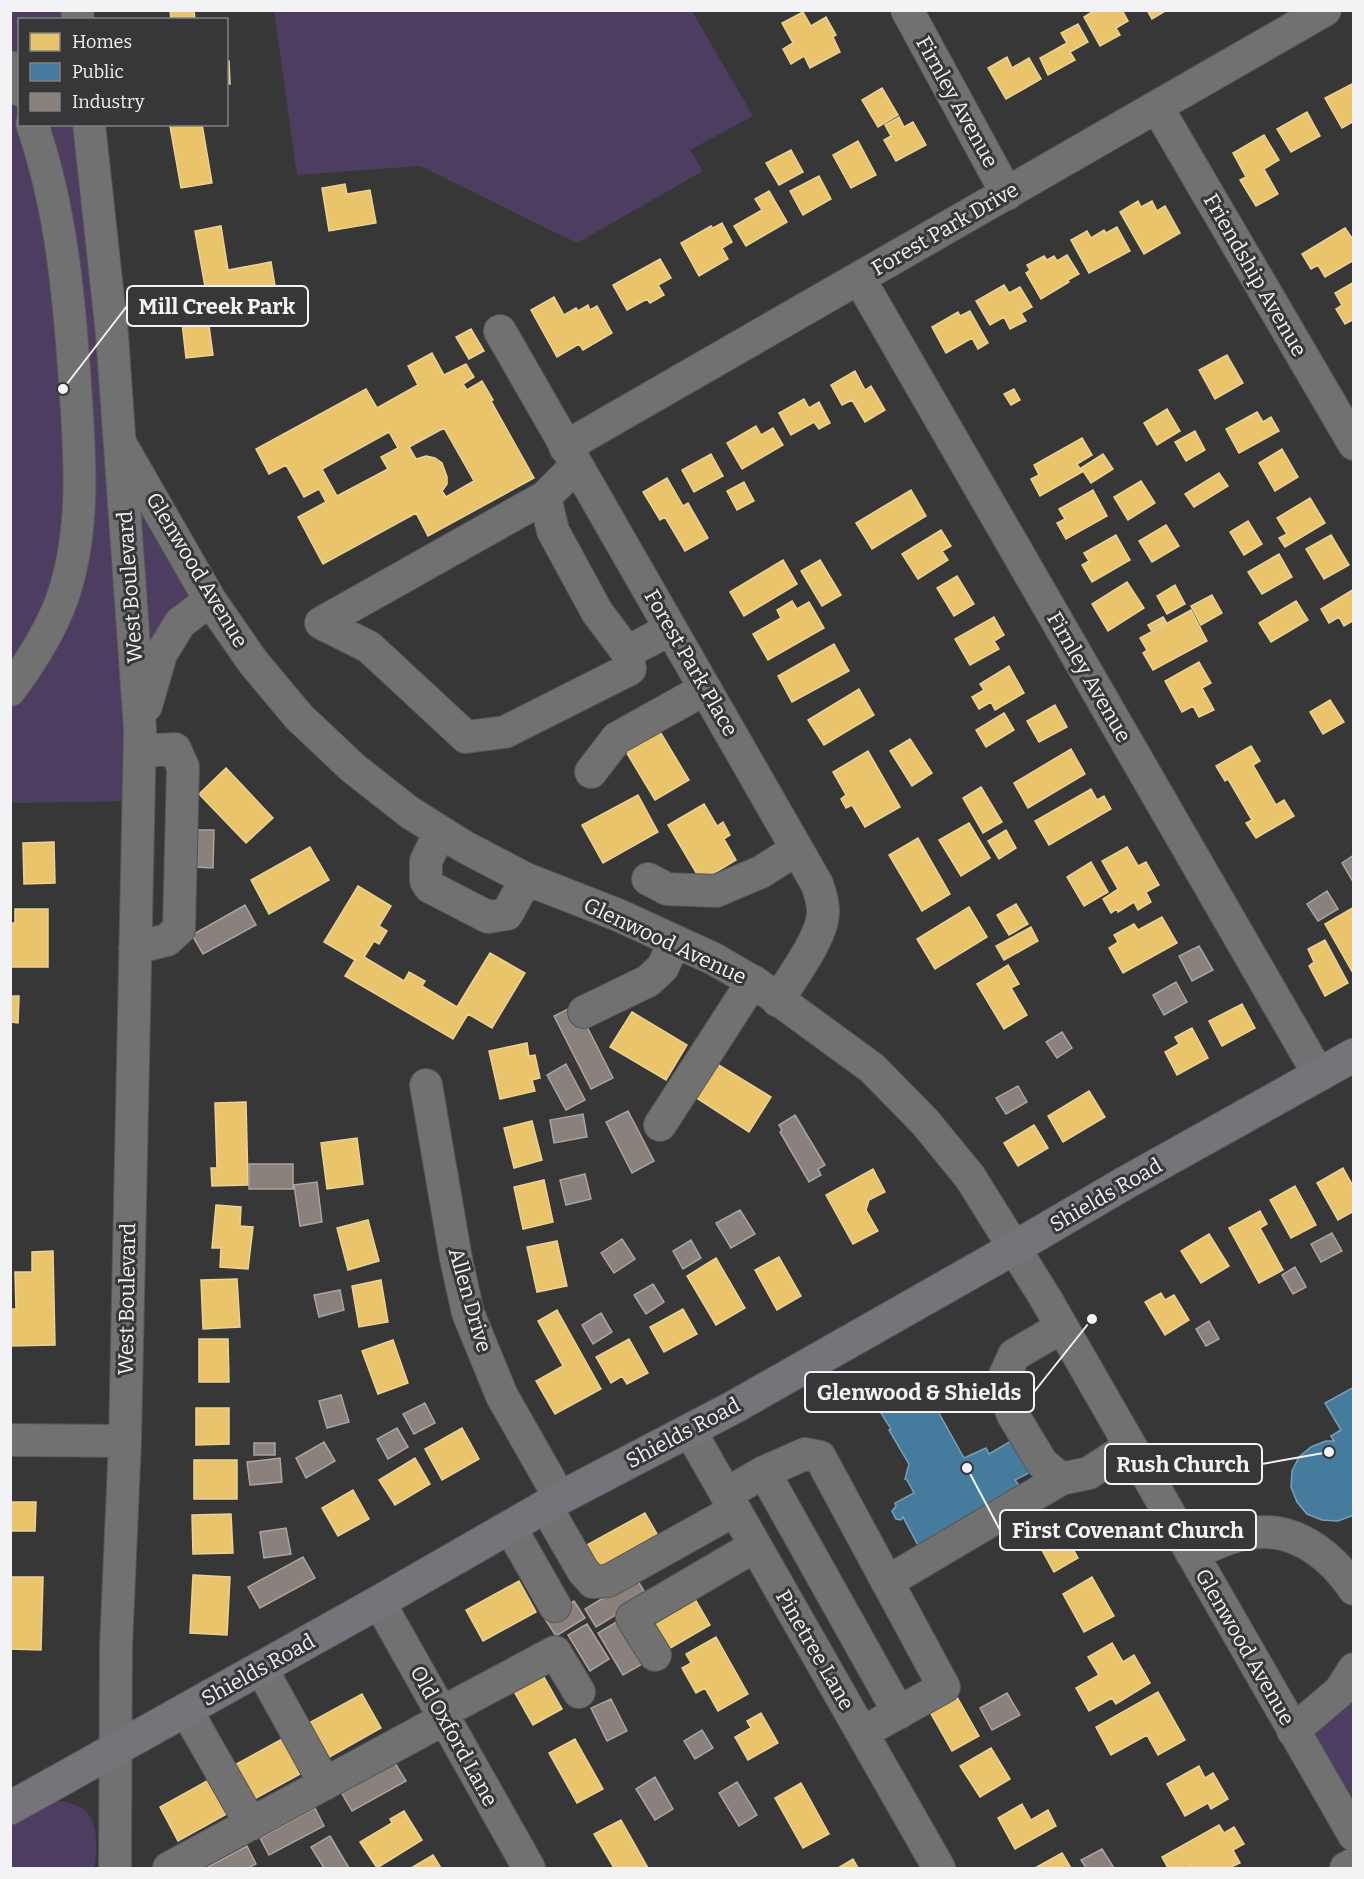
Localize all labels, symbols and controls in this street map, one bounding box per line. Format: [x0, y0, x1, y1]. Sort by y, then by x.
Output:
legend [18, 18, 228, 126]
text: Homes [72, 31, 132, 53]
street label: Firnley Avenue [910, 32, 1004, 172]
text: Public [72, 61, 124, 83]
text: Industry [72, 91, 145, 113]
street label: Forest Park Drive [867, 176, 1023, 282]
street label: Friendship Avenue [1198, 189, 1312, 361]
callout: Mill Creek Park [127, 286, 308, 326]
text: Mill Creek Park [139, 293, 295, 320]
street label: Glenwood Avenue [140, 488, 254, 652]
street label: West Boulevard [112, 510, 148, 664]
street label: Forest Park Place [639, 585, 743, 741]
street label: Firnley Avenue [1041, 607, 1137, 747]
street label: Glenwood Avenue [579, 892, 751, 990]
street label: Shields Road [1045, 1152, 1167, 1238]
street label: West Boulevard [113, 1223, 141, 1375]
street label: Allen Drive [443, 1245, 497, 1355]
callout: Glenwood & Shields [805, 1372, 1034, 1412]
text: Glenwood & Shields [817, 1379, 1022, 1406]
street label: Shields Road [621, 1392, 745, 1474]
callout: Rush Church [1105, 1444, 1262, 1484]
text: Rush Church [1116, 1451, 1250, 1478]
callout: First Covenant Church [1000, 1510, 1256, 1550]
text: First Covenant Church [1012, 1517, 1244, 1544]
street label: Glenwood Avenue [1190, 1564, 1300, 1730]
street label: Pinetree Lane [770, 1585, 860, 1715]
street label: Shields Road [197, 1628, 319, 1712]
street label: Old Oxford Lane [405, 1661, 503, 1811]

